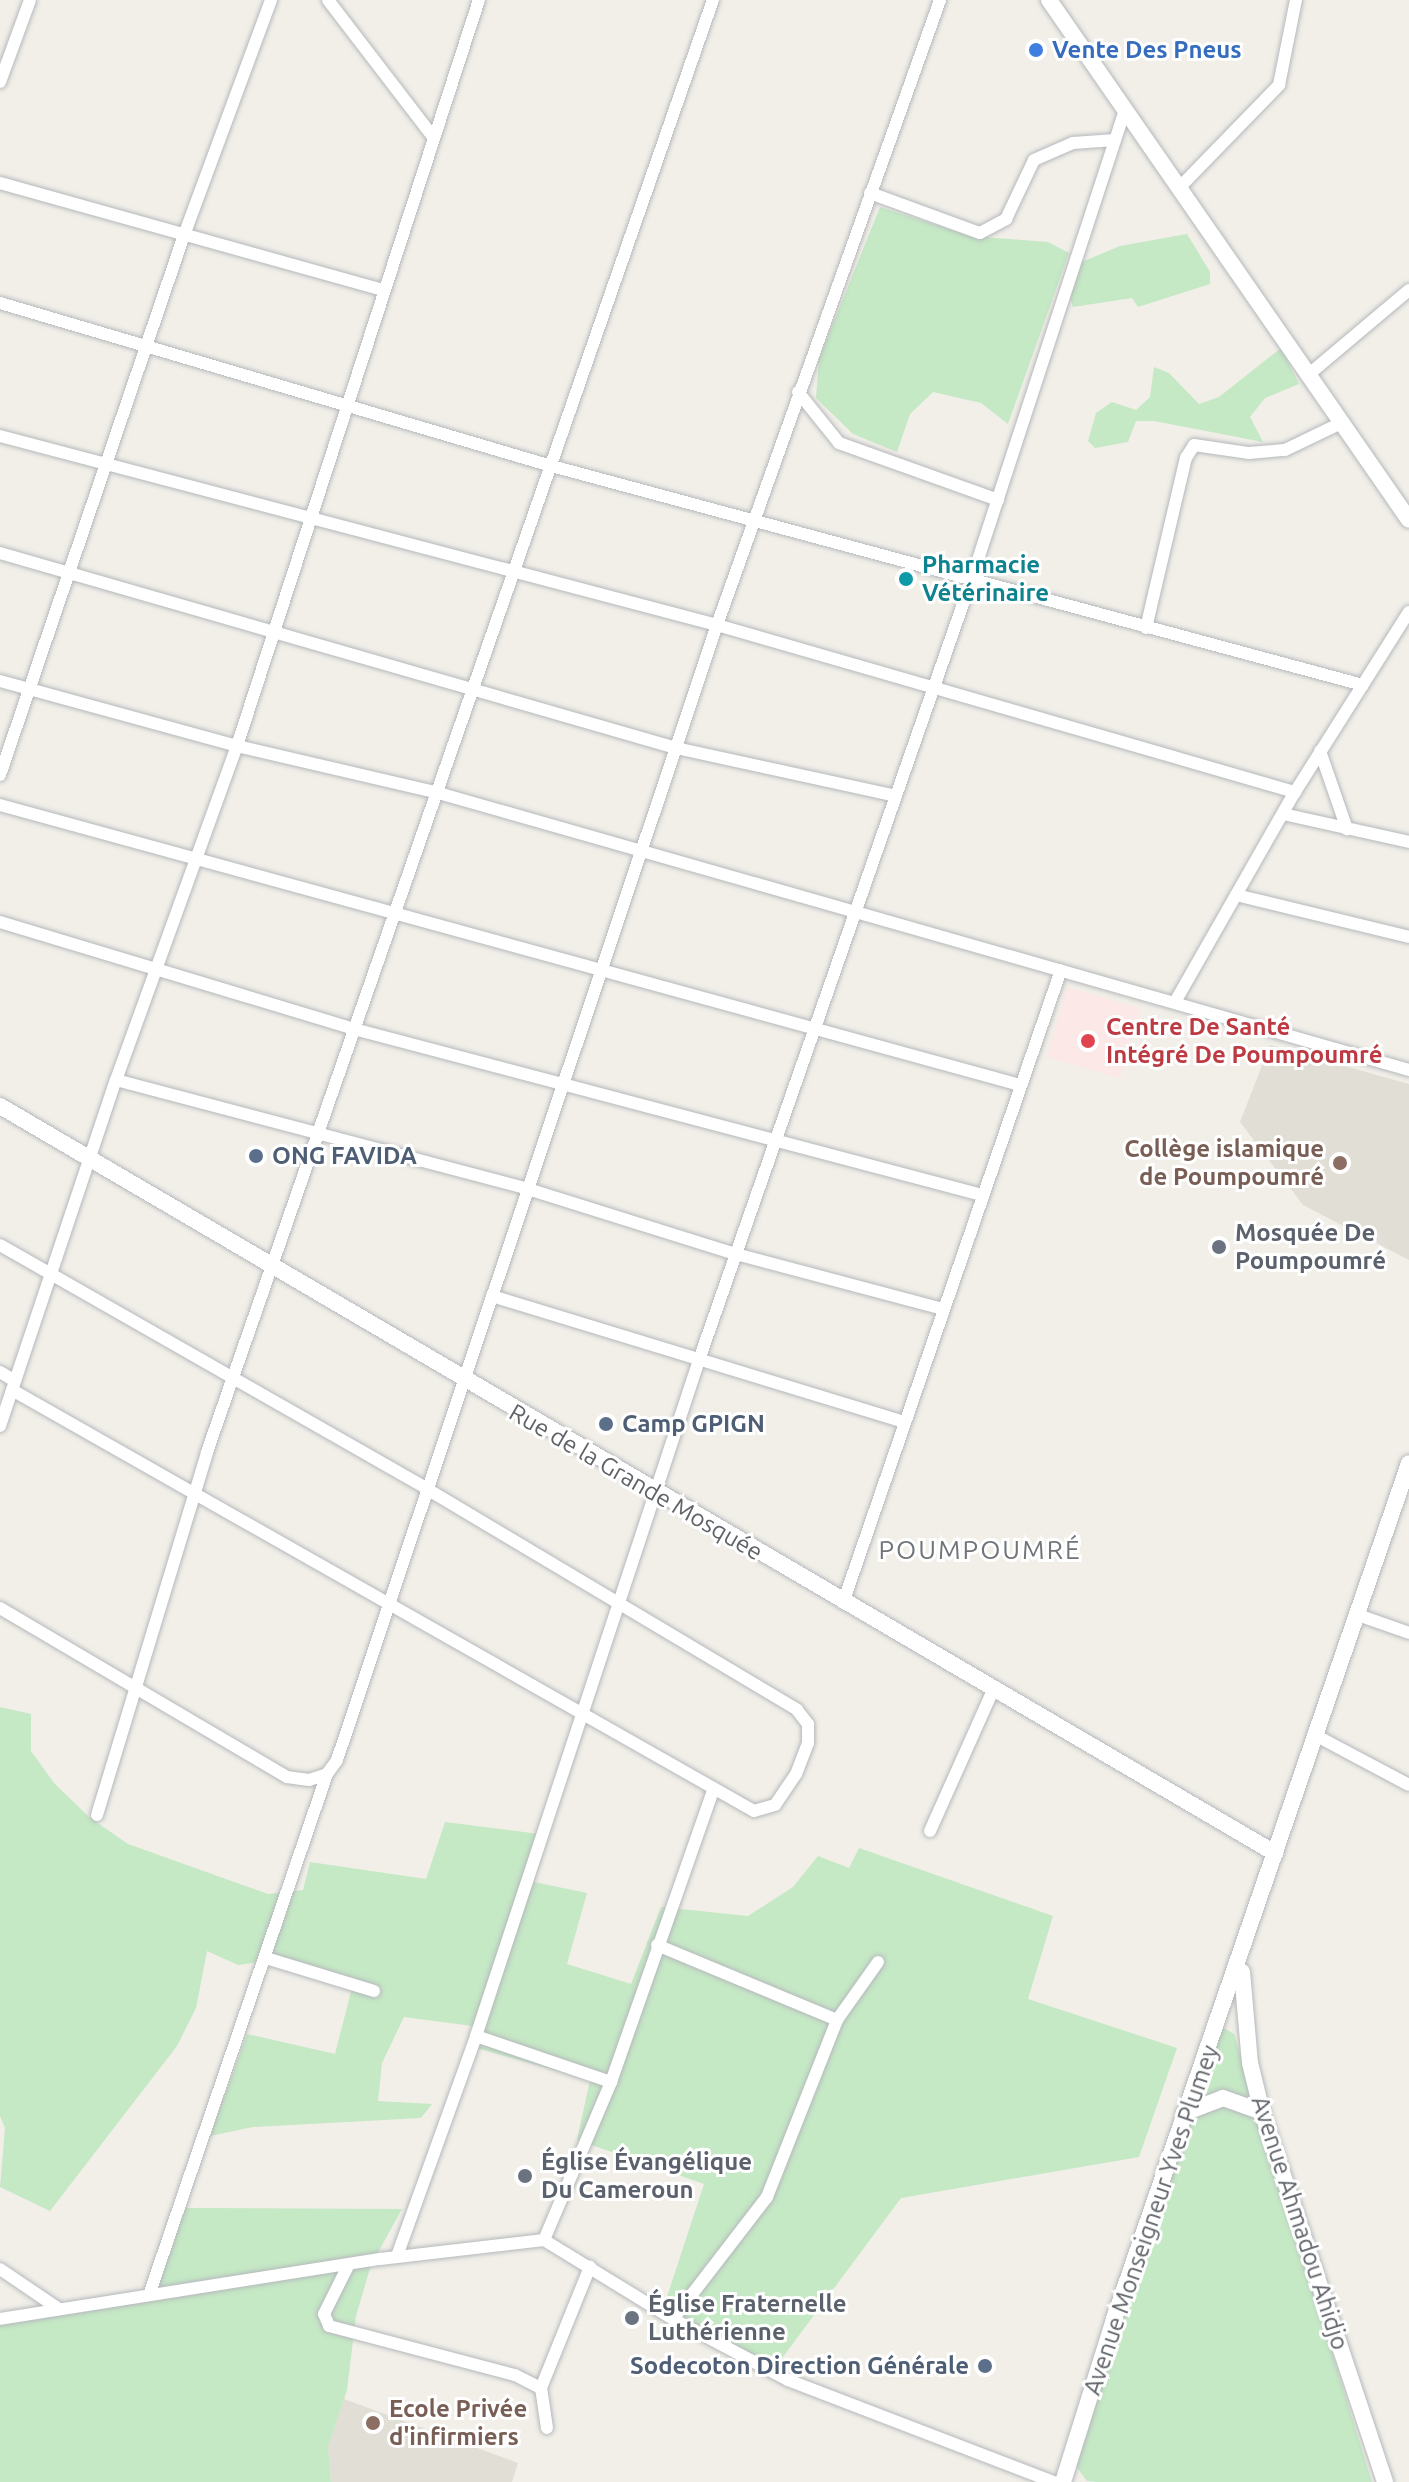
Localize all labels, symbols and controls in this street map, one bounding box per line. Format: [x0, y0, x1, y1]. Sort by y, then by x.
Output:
place label: Vente Des Pneus [1052, 36, 1242, 64]
marker: Vente Des Pneus [1027, 41, 1045, 59]
place label: Pharmacie Vétérinaire [922, 551, 1049, 607]
marker: Pharmacie Vétérinaire [897, 570, 915, 588]
place label: Centre De Santé Intégré De Poumpoumré [1106, 1013, 1382, 1069]
marker: Centre De Santé Intégré De Poumpoumré [1077, 1030, 1099, 1052]
place label: Collège islamique de Poumpoumré [1124, 1135, 1324, 1191]
place label: ONG FAVIDA [272, 1142, 417, 1170]
marker: ONG FAVIDA [247, 1147, 265, 1165]
marker: Collège islamique de Poumpoumré [1331, 1154, 1349, 1172]
place label: Mosquée De Poumpoumré [1235, 1219, 1386, 1275]
marker: Mosquée De Poumpoumré [1210, 1238, 1228, 1256]
street label: Rue de la Grande Mosquée [504, 1398, 768, 1566]
place label: Camp GPIGN [622, 1410, 765, 1438]
marker: Camp GPIGN [597, 1415, 615, 1433]
district label: POUMPOUMRÉ [879, 1534, 1081, 1566]
street label: Avenue Monseigneur Yves Plumey [1077, 2041, 1225, 2399]
street label: Avenue Ahmadou Ahidjo [1245, 2093, 1355, 2353]
place label: Église Évangélique Du Cameroun [541, 2148, 752, 2204]
marker: Église Évangélique Du Cameroun [516, 2167, 534, 2185]
place label: Église Fraternelle Luthérienne [648, 2290, 847, 2346]
marker: Église Fraternelle Luthérienne [623, 2309, 641, 2327]
place label: Sodecoton Direction Générale [630, 2352, 969, 2380]
marker: Sodecoton Direction Générale [976, 2357, 994, 2375]
place label: Ecole Privée d'infirmiers [389, 2395, 527, 2451]
marker: Ecole Privée d'infirmiers [364, 2414, 382, 2432]

